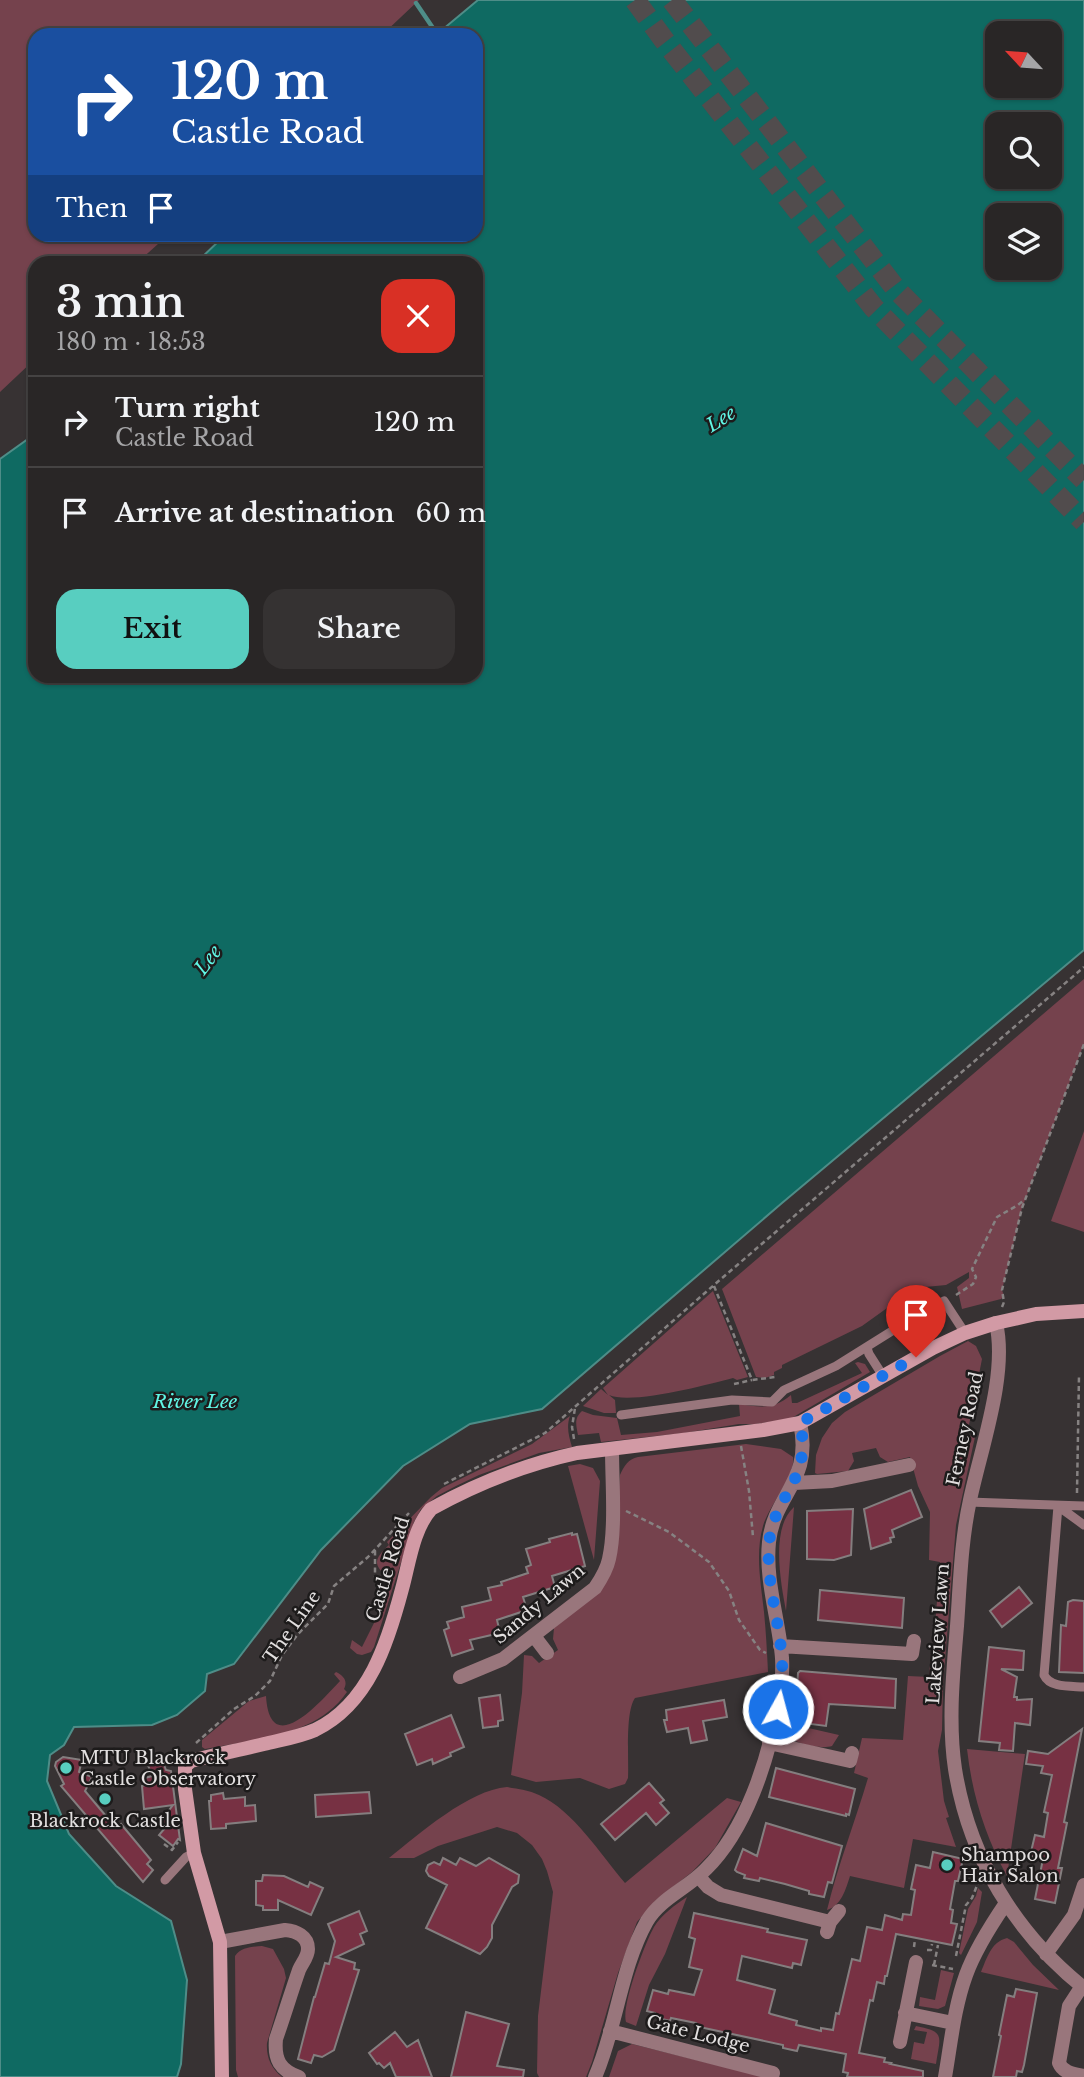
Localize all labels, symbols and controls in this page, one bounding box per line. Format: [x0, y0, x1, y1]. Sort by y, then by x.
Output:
north arrow [985, 21, 1062, 98]
map controls [985, 21, 1062, 280]
text: 120 m [171, 51, 329, 112]
icon: right [56, 56, 147, 147]
text: Castle Road [171, 112, 364, 152]
button: search [985, 112, 1062, 189]
icon: arrive [142, 189, 180, 227]
text: Then [56, 192, 128, 224]
button: layers [985, 203, 1062, 280]
text: 3 min [56, 276, 185, 328]
button: close [381, 279, 455, 353]
text: 180 m · 18:53 [56, 328, 206, 356]
text: Turn right [115, 392, 260, 424]
water label: Lee [701, 401, 740, 437]
icon: right [56, 403, 94, 441]
text: 120 m [373, 406, 455, 438]
text: Castle Road [115, 424, 254, 452]
icon: arrive [56, 494, 94, 532]
text: Arrive at destination [115, 497, 395, 529]
text: 60 m [416, 497, 486, 529]
button: Exit [56, 589, 249, 669]
button: Share [263, 589, 455, 669]
water label: Lee [189, 941, 227, 980]
pin [886, 1285, 946, 1357]
icon: arrive [897, 1296, 935, 1334]
street label: Ferney Road [942, 1370, 988, 1488]
water label: River Lee [152, 1390, 238, 1413]
street label: Castle Road [362, 1514, 414, 1624]
street label: Sandy Lawn [489, 1559, 589, 1649]
street label: Lakeview Lawn [922, 1563, 954, 1705]
street label: The Line [259, 1586, 325, 1668]
position arrow [741, 1672, 815, 1746]
place label: MTU Blackrock Castle Observatory [80, 1747, 257, 1790]
marker: MTU Blackrock Castle Observatory [58, 1760, 74, 1776]
marker: Blackrock Castle [97, 1791, 113, 1807]
place label: Blackrock Castle [29, 1810, 181, 1832]
place label: Shampoo Hair Salon [961, 1844, 1059, 1887]
marker: Shampoo Hair Salon [939, 1857, 955, 1873]
street label: Gate Lodge [644, 2011, 752, 2057]

